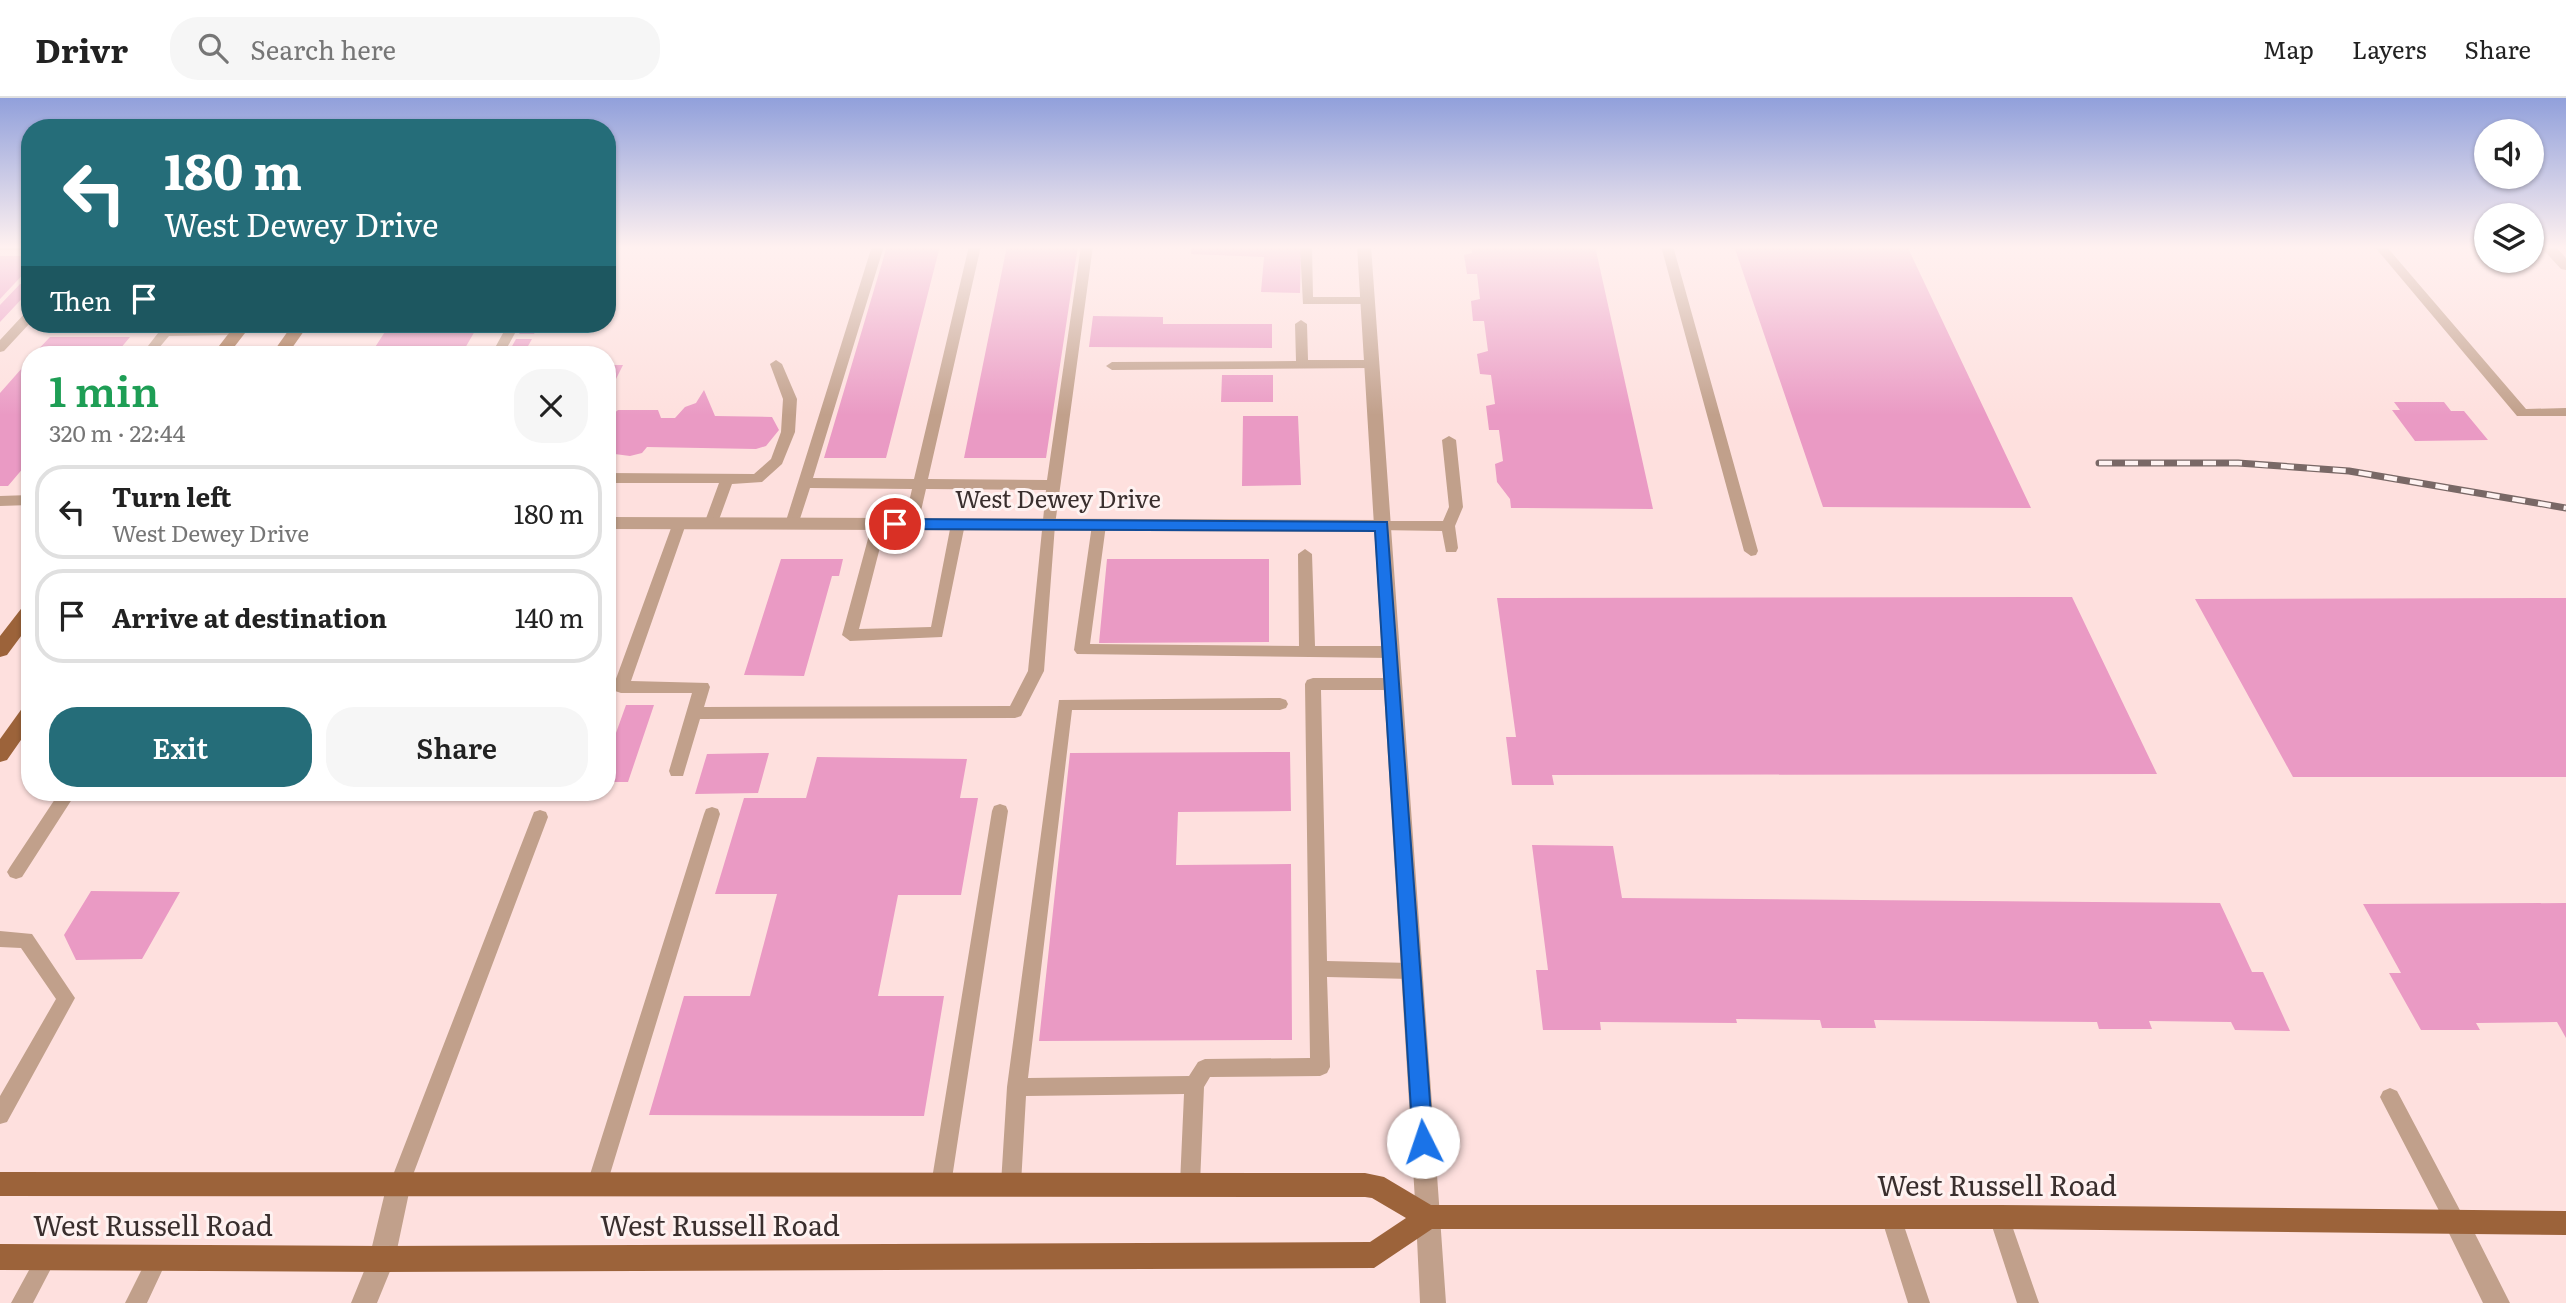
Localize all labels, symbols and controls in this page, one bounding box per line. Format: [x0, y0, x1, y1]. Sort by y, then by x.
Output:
search box [170, 17, 660, 80]
text: Drivr [35, 24, 128, 73]
icon: search [194, 29, 232, 67]
text: Search here [250, 29, 396, 68]
text: Map [2263, 31, 2314, 66]
text: Layers [2352, 31, 2426, 66]
text: Share [2464, 31, 2531, 66]
map controls [2474, 119, 2544, 273]
button: sound [2474, 119, 2544, 189]
text: 180 m [164, 132, 302, 205]
icon: left [49, 147, 140, 238]
text: West Dewey Drive [164, 199, 439, 247]
button: layers [2474, 203, 2544, 273]
text: Then [49, 280, 111, 319]
icon: arrive [125, 280, 163, 318]
text: 1 min [49, 358, 159, 420]
button: close [514, 369, 588, 443]
text: 320 m · 22:44 [49, 415, 185, 449]
text: Turn left [112, 476, 231, 515]
street label: West Dewey Drive [955, 480, 1161, 515]
icon: left [53, 493, 91, 531]
text: 180 m [514, 493, 584, 532]
pin [865, 494, 925, 554]
icon: arrive [876, 505, 914, 543]
text: West Dewey Drive [112, 515, 309, 549]
icon: arrive [53, 597, 91, 635]
text: Arrive at destination [112, 597, 387, 636]
text: 140 m [515, 597, 584, 636]
button: Exit [49, 707, 312, 787]
button: Share [326, 707, 588, 787]
position arrow [1386, 1105, 1460, 1179]
street label: West Russell Road [1877, 1163, 2117, 1205]
street label: West Russell Road [33, 1203, 273, 1245]
street label: West Russell Road [600, 1203, 840, 1245]

